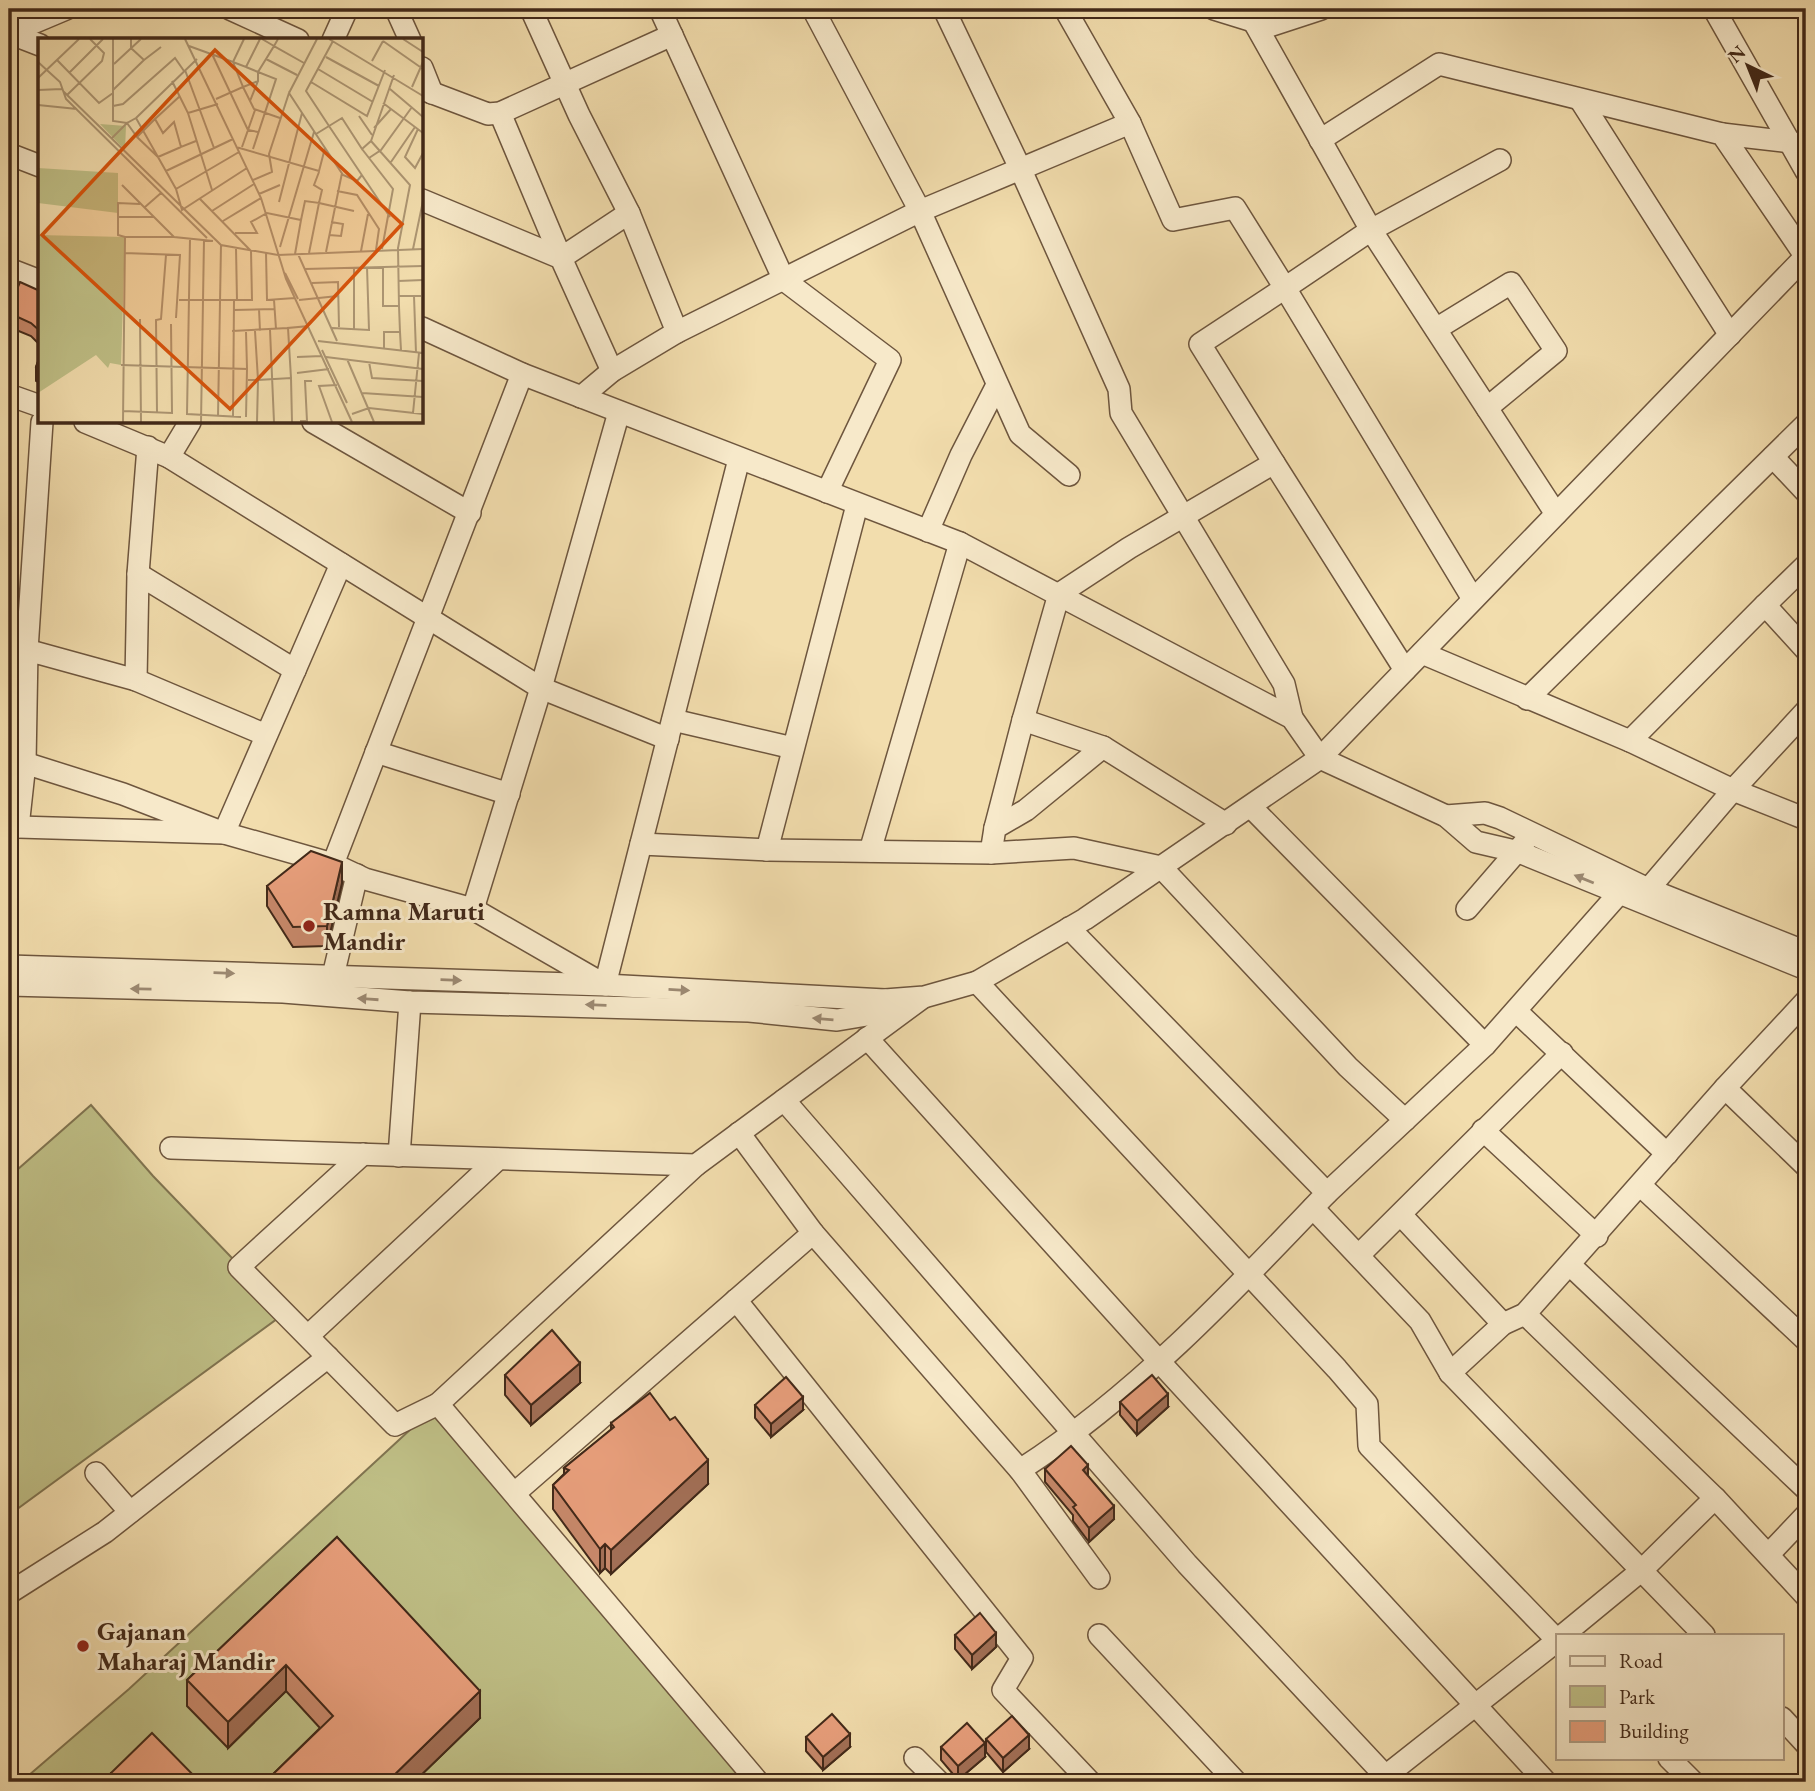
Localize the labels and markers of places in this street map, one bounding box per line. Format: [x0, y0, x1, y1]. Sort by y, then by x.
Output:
place label: Ramna Maruti Mandir [323, 894, 485, 958]
marker: Ramna Maruti Mandir [301, 918, 317, 934]
place label: Gajanan Maharaj Mandir [97, 1614, 275, 1678]
marker: Gajanan Maharaj Mandir [75, 1638, 91, 1654]

